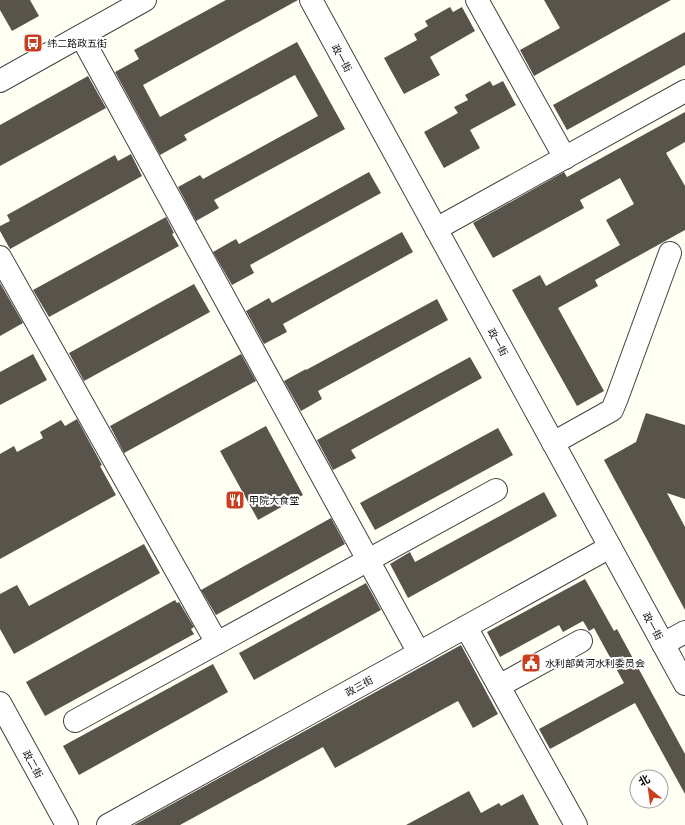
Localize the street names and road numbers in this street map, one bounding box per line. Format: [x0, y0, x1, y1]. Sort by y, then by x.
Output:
street label: 政一街 [329, 41, 355, 75]
street label: 政一街 [485, 325, 511, 359]
street label: 政一街 [640, 609, 666, 643]
street label: 政三街 [342, 673, 376, 699]
street label: 政二街 [20, 747, 46, 781]

